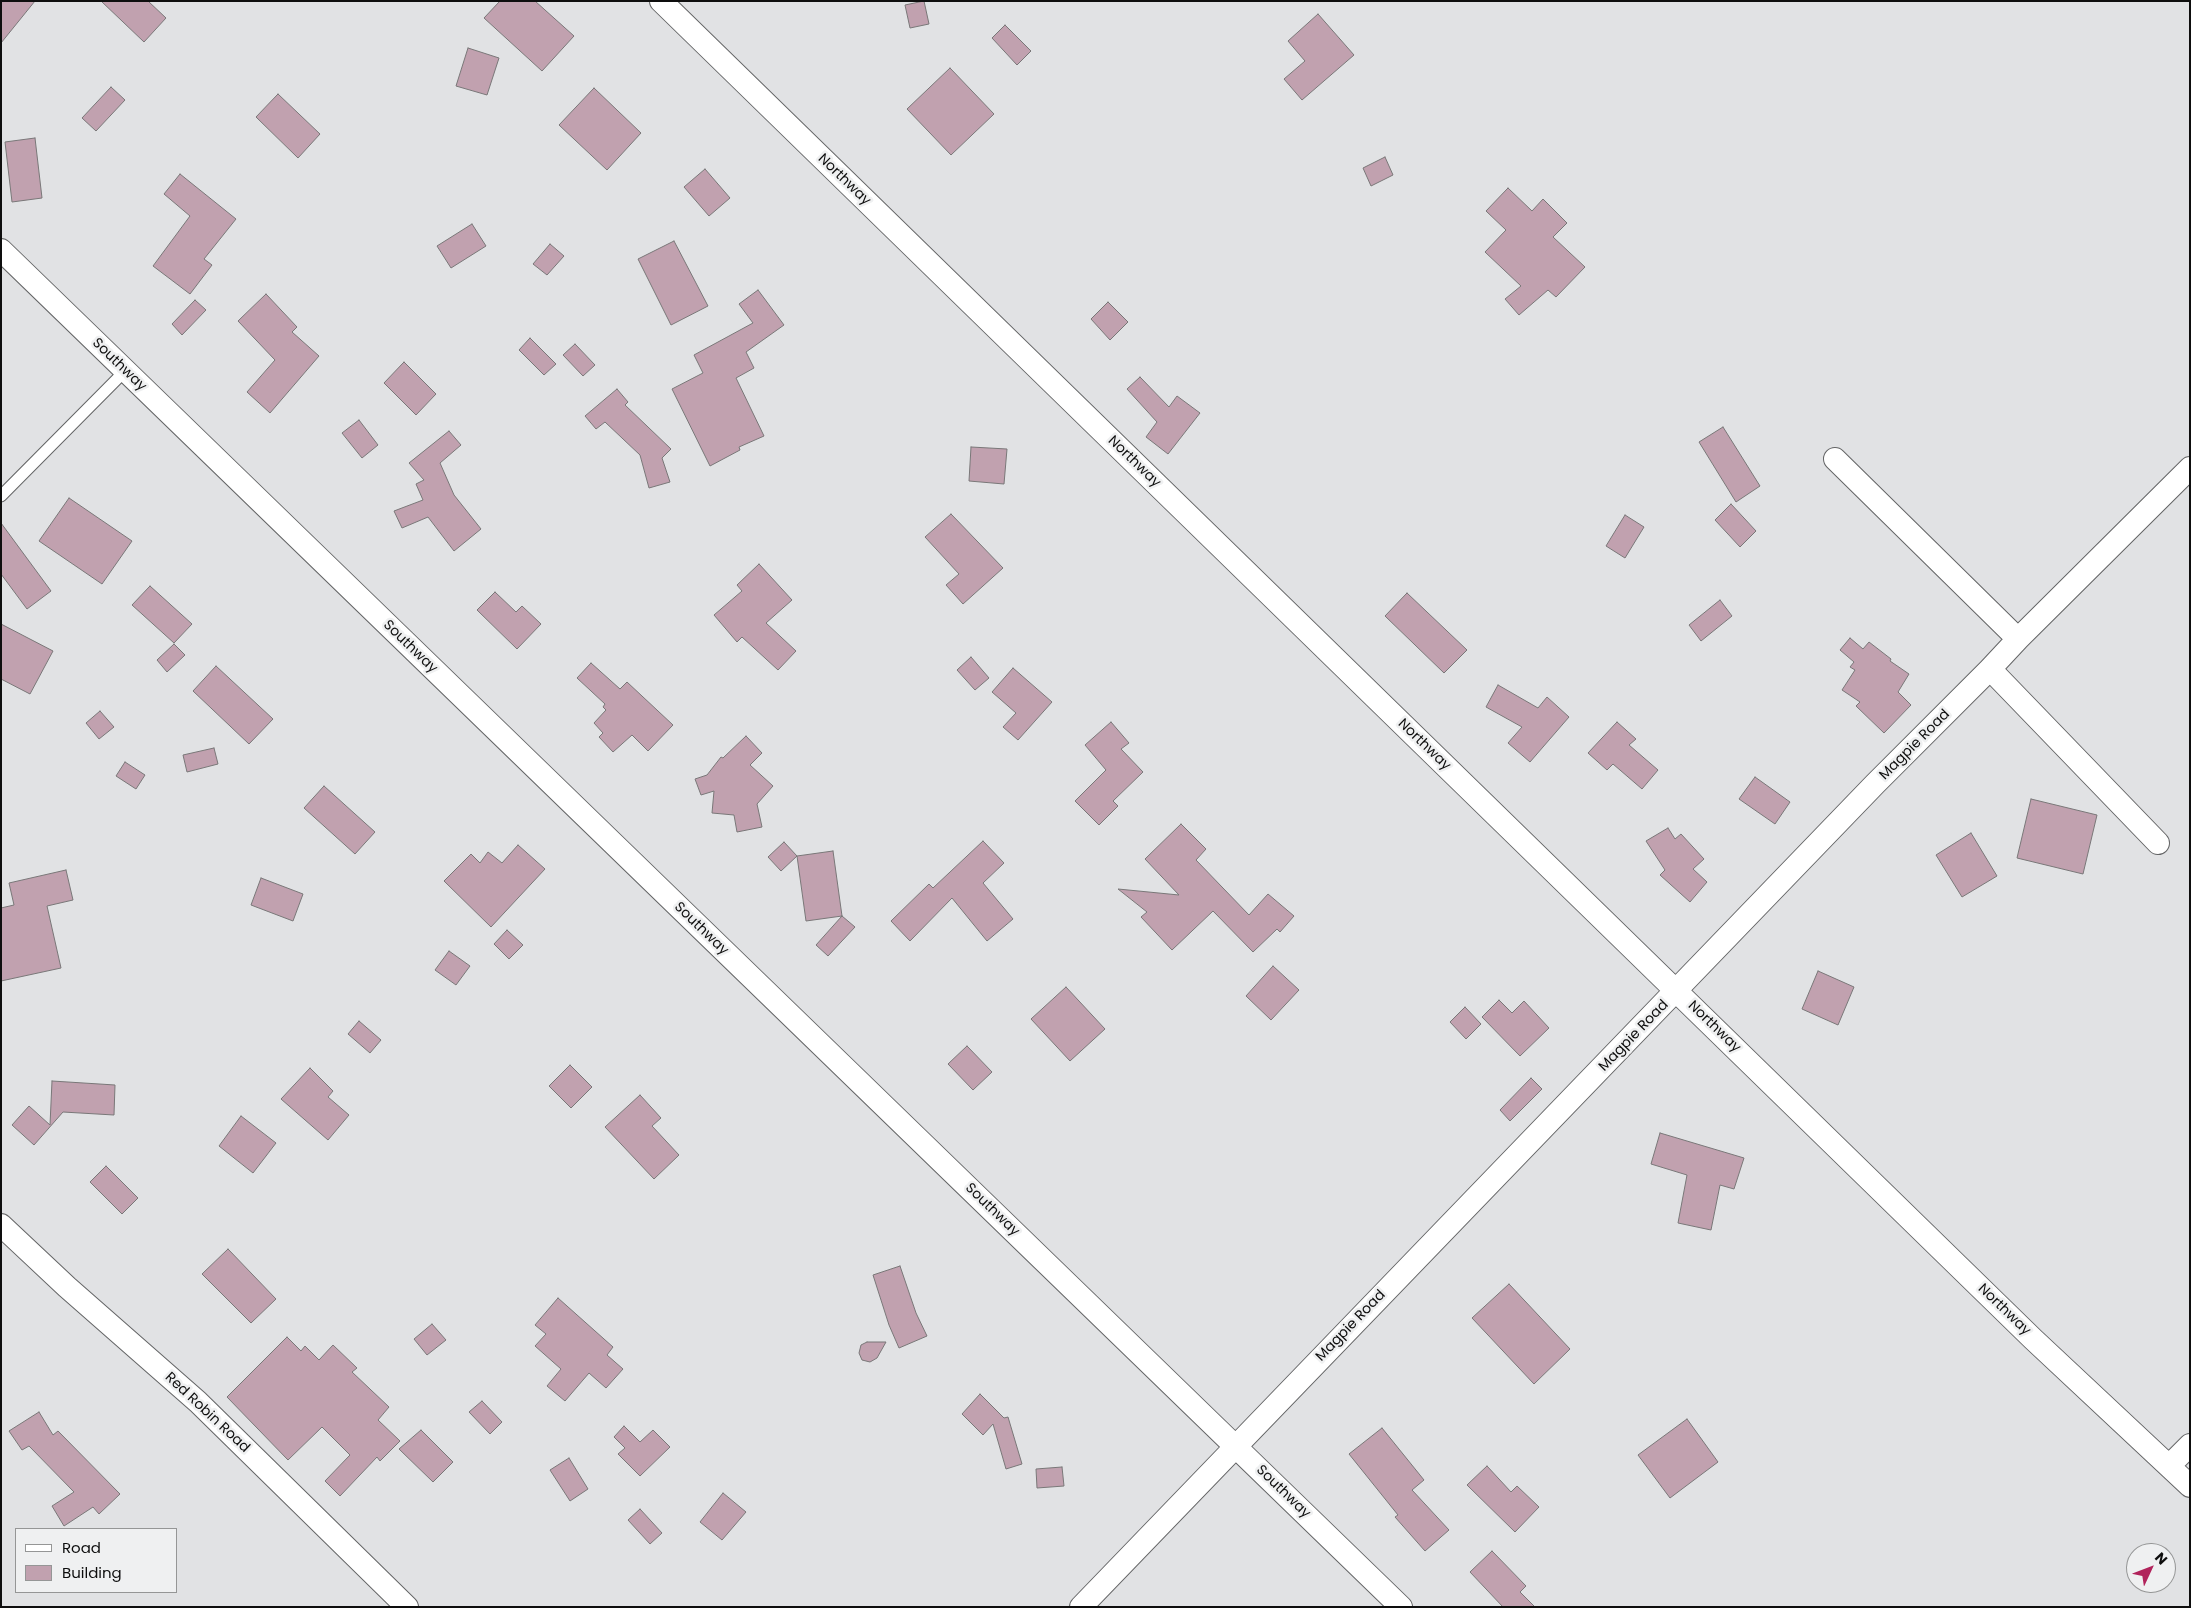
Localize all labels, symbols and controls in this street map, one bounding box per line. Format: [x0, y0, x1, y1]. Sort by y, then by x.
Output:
street label: Northway [814, 151, 874, 209]
street label: Southway [88, 335, 150, 395]
street label: Northway [1104, 433, 1164, 491]
street label: Southway [379, 617, 441, 677]
street label: Magpie Road [1876, 706, 1954, 784]
street label: Northway [1394, 716, 1454, 774]
street label: Southway [670, 899, 732, 959]
street label: Magpie Road [1596, 997, 1672, 1075]
street label: Northway [1684, 998, 1744, 1056]
street label: Southway [961, 1180, 1023, 1240]
street label: Northway [1974, 1281, 2034, 1339]
street label: Magpie Road [1313, 1287, 1389, 1365]
street label: Red Robin Road [161, 1369, 253, 1457]
street label: Southway [1252, 1462, 1314, 1522]
legend [15, 1528, 178, 1593]
text: Road [62, 1537, 101, 1558]
north arrow [2126, 1543, 2176, 1593]
text: N [2150, 1548, 2172, 1569]
text: Building [62, 1562, 122, 1583]

